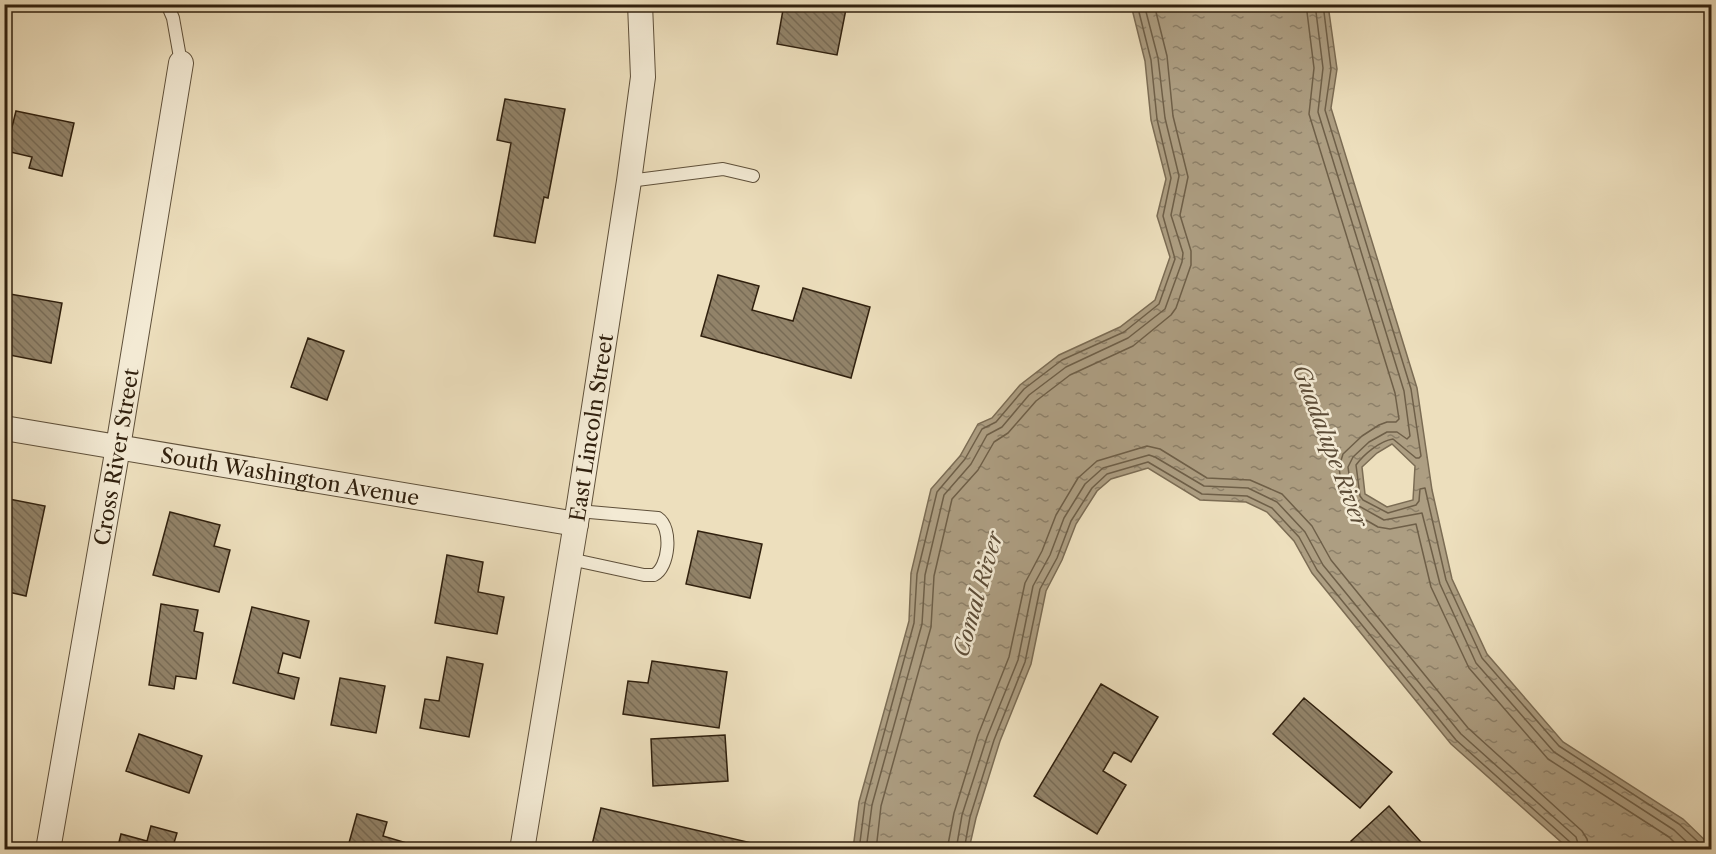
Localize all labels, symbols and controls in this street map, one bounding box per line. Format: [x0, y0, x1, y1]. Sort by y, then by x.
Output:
street label: East Lincoln Street [564, 331, 618, 523]
water label: Guadalupe River [1287, 361, 1374, 533]
street label: Cross River Street [89, 366, 143, 547]
street label: South Washington Avenue [159, 442, 421, 510]
water label: Comal River [947, 527, 1009, 660]

